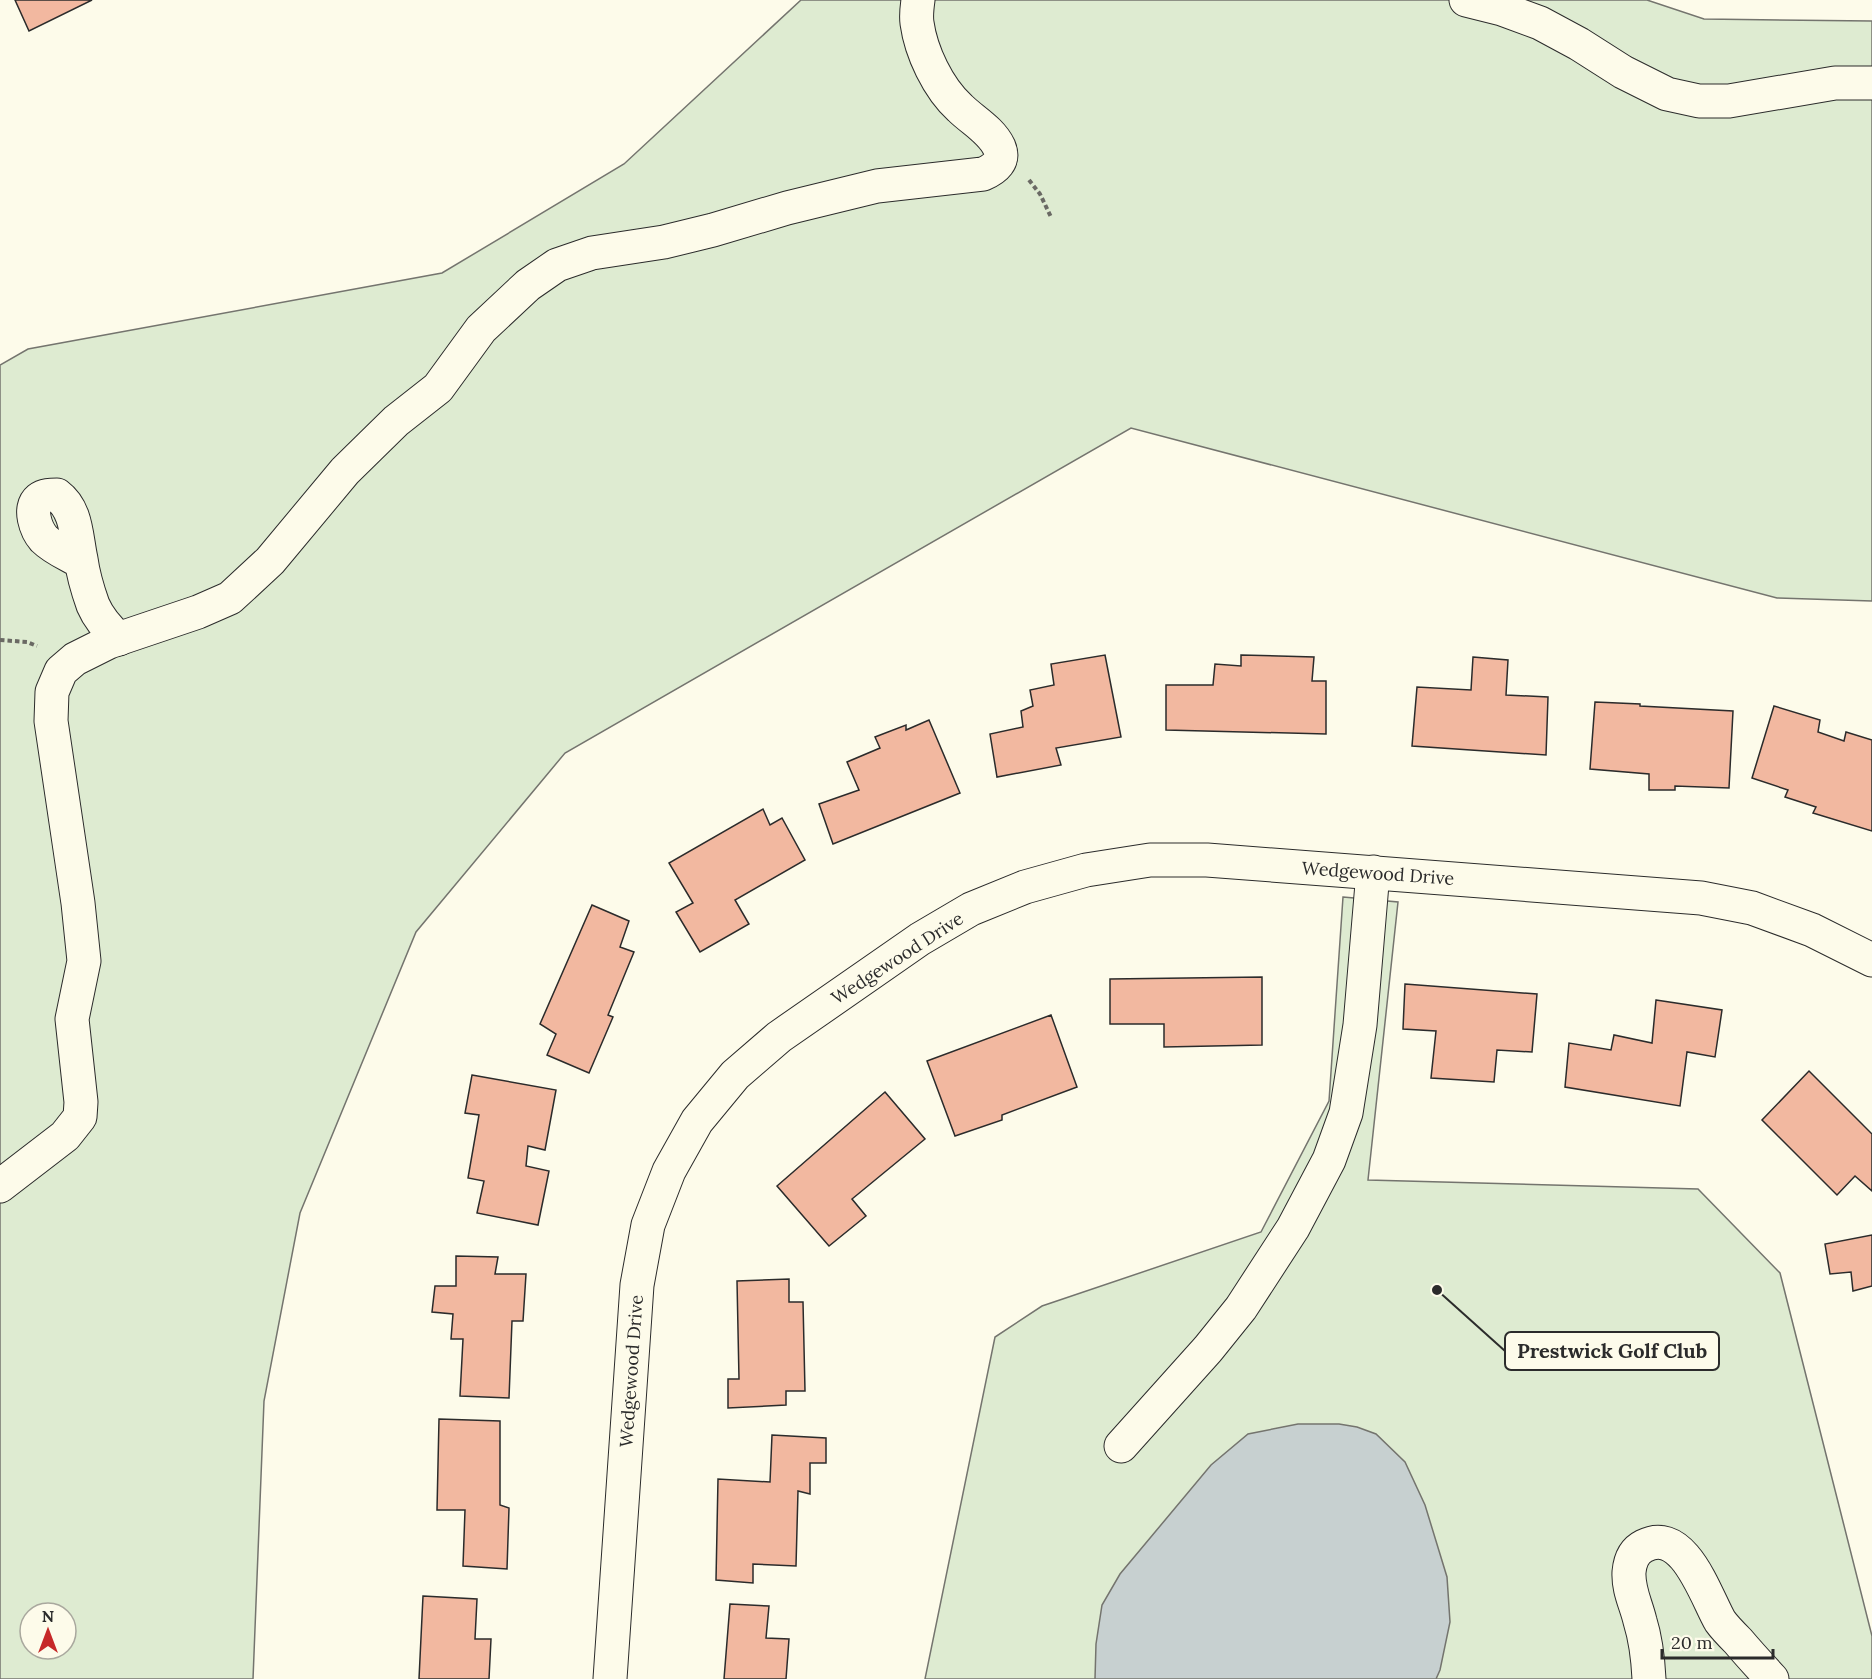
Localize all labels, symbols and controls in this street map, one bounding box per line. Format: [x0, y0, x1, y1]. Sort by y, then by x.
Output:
street label: Wedgewood Drive [1301, 856, 1455, 890]
street label: Wedgewood Drive [827, 907, 968, 1009]
street label: Wedgewood Drive [614, 1294, 648, 1448]
callout: Prestwick Golf Club [1505, 1332, 1719, 1370]
text: Prestwick Golf Club [1517, 1338, 1707, 1363]
north arrow [18, 1601, 78, 1661]
text: N [42, 1606, 54, 1626]
scale bar [1662, 1622, 1773, 1660]
text: 20 m [1671, 1631, 1713, 1654]

